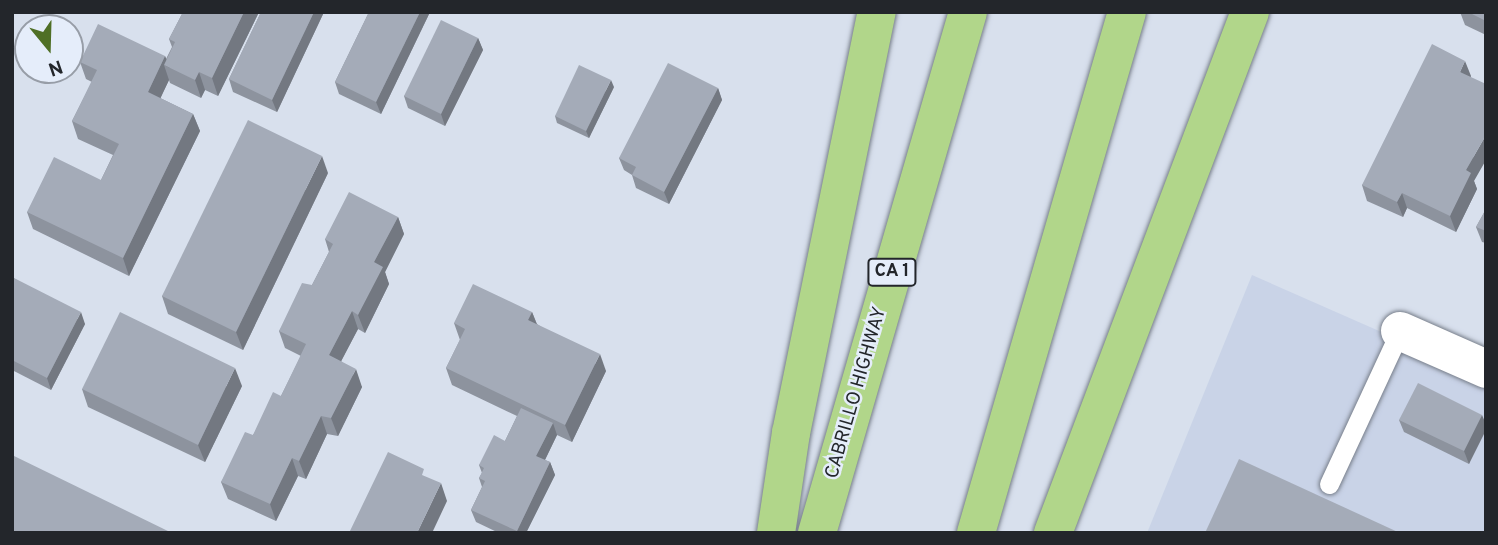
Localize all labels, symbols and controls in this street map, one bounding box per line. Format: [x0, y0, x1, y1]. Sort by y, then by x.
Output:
north arrow [14, 14, 84, 84]
text: N [45, 53, 66, 81]
road number: CA 1 [866, 258, 918, 286]
street label: CABRILLO HIGHWAY [822, 305, 892, 481]

